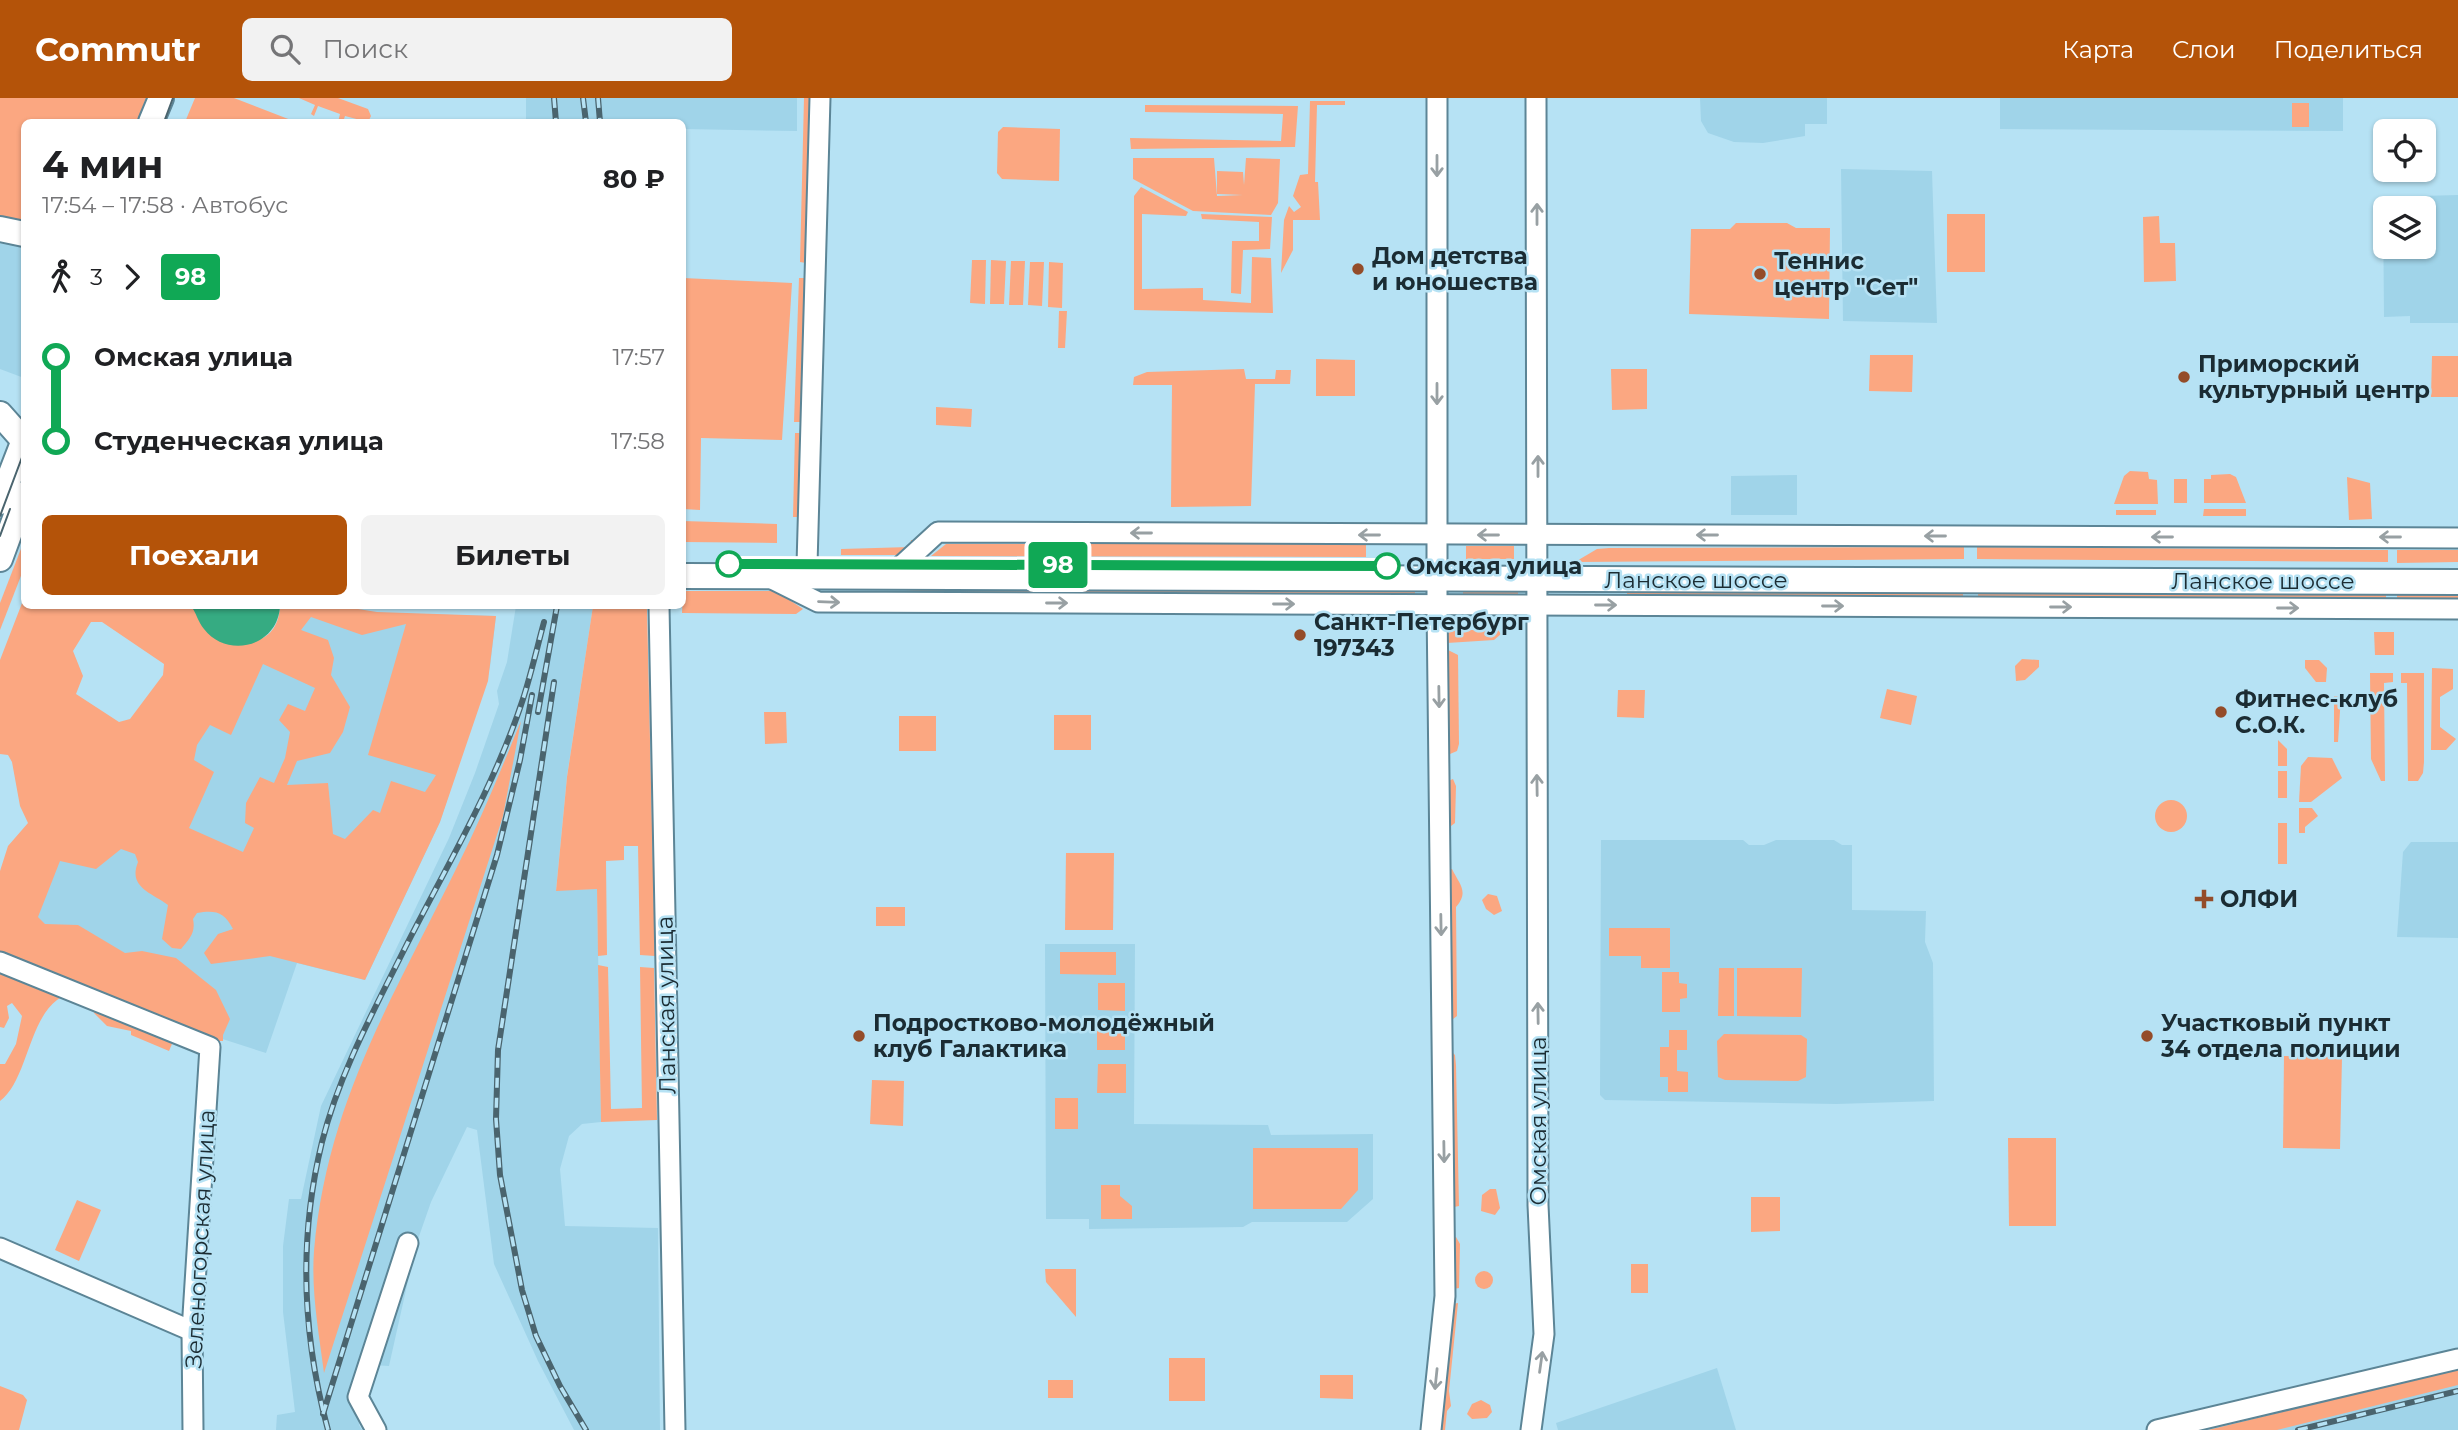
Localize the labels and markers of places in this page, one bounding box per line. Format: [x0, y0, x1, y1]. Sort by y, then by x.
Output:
place label: Дом детства и юношества [1372, 242, 1538, 296]
place label: Теннис центр "Сет" [1774, 247, 1918, 301]
marker: Дом детства и юношества [1350, 261, 1366, 277]
marker: Теннис центр "Сет" [1752, 266, 1768, 282]
place label: Приморский культурный центр [2198, 350, 2430, 404]
marker: Приморский культурный центр [2176, 369, 2192, 385]
unlabelled marker [716, 551, 742, 577]
place label: Омская улица [1406, 552, 1582, 580]
marker: Омская улица [1374, 553, 1400, 579]
place label: Санкт-Петербург 197343 [1314, 608, 1529, 662]
marker: Санкт-Петербург 197343 [1292, 627, 1308, 643]
place label: Фитнес-клуб С.О.К. [2235, 685, 2398, 739]
marker: Фитнес-клуб С.О.К. [2213, 704, 2229, 720]
place label: ОЛФИ [2220, 885, 2298, 913]
marker: ОЛФИ [2194, 889, 2214, 909]
place label: Подростково-молодёжный клуб Галактика [873, 1009, 1215, 1063]
place label: Участковый пункт 34 отдела полиции [2160, 1009, 2401, 1063]
marker: Подростково-молодёжный клуб Галактика [851, 1028, 867, 1044]
marker: Участковый пункт 34 отдела полиции [2139, 1028, 2155, 1044]

